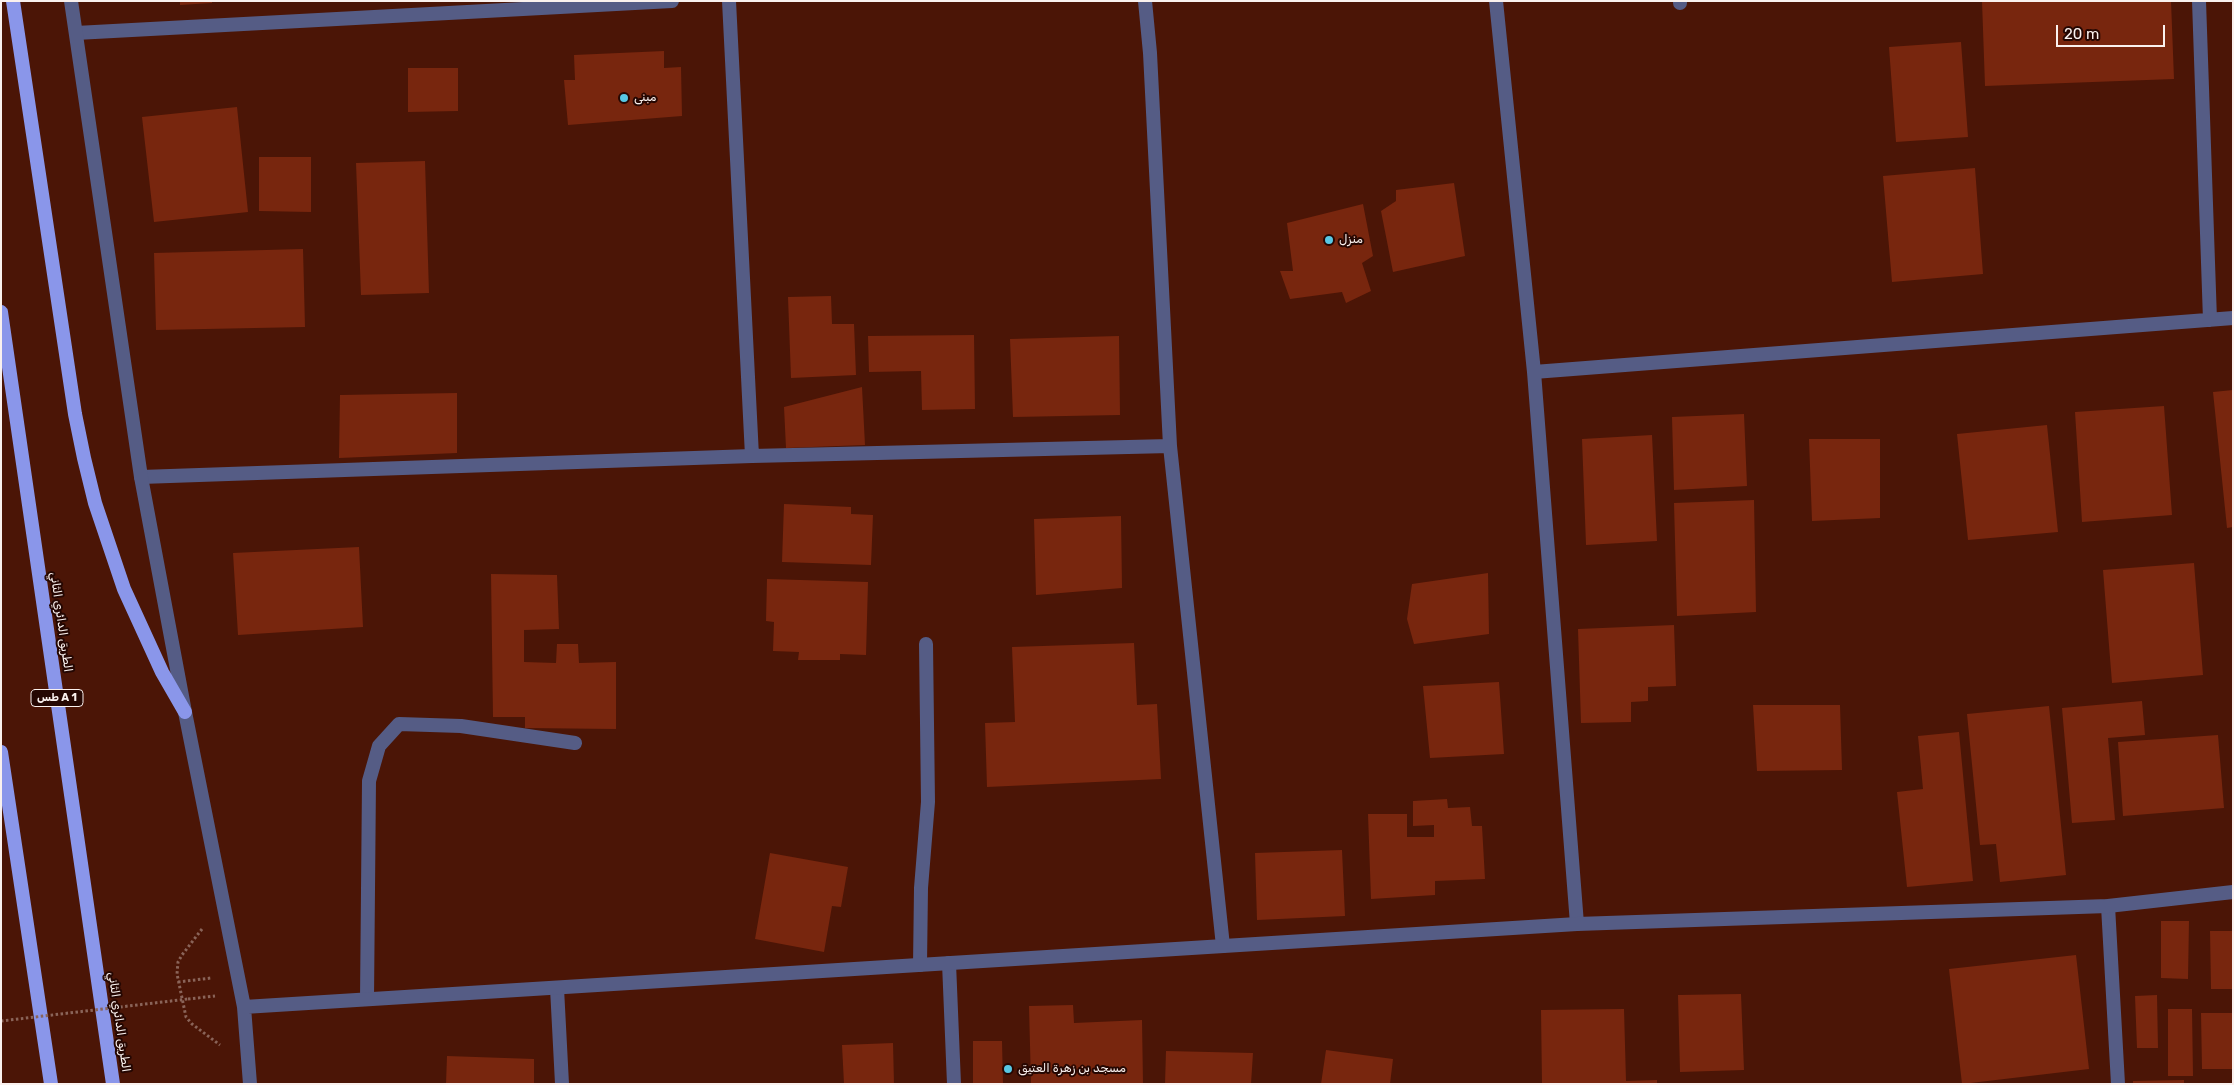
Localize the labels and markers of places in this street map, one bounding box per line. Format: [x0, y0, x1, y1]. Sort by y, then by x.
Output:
place label: مبنى [634, 91, 656, 105]
marker: مبنى [618, 92, 630, 104]
place label: منزل [1339, 233, 1363, 247]
marker: منزل [1323, 234, 1335, 246]
place label: مسجد بن زهرة العتيق [1018, 1062, 1126, 1076]
marker: مسجد بن زهرة العتيق [1002, 1063, 1014, 1075]

